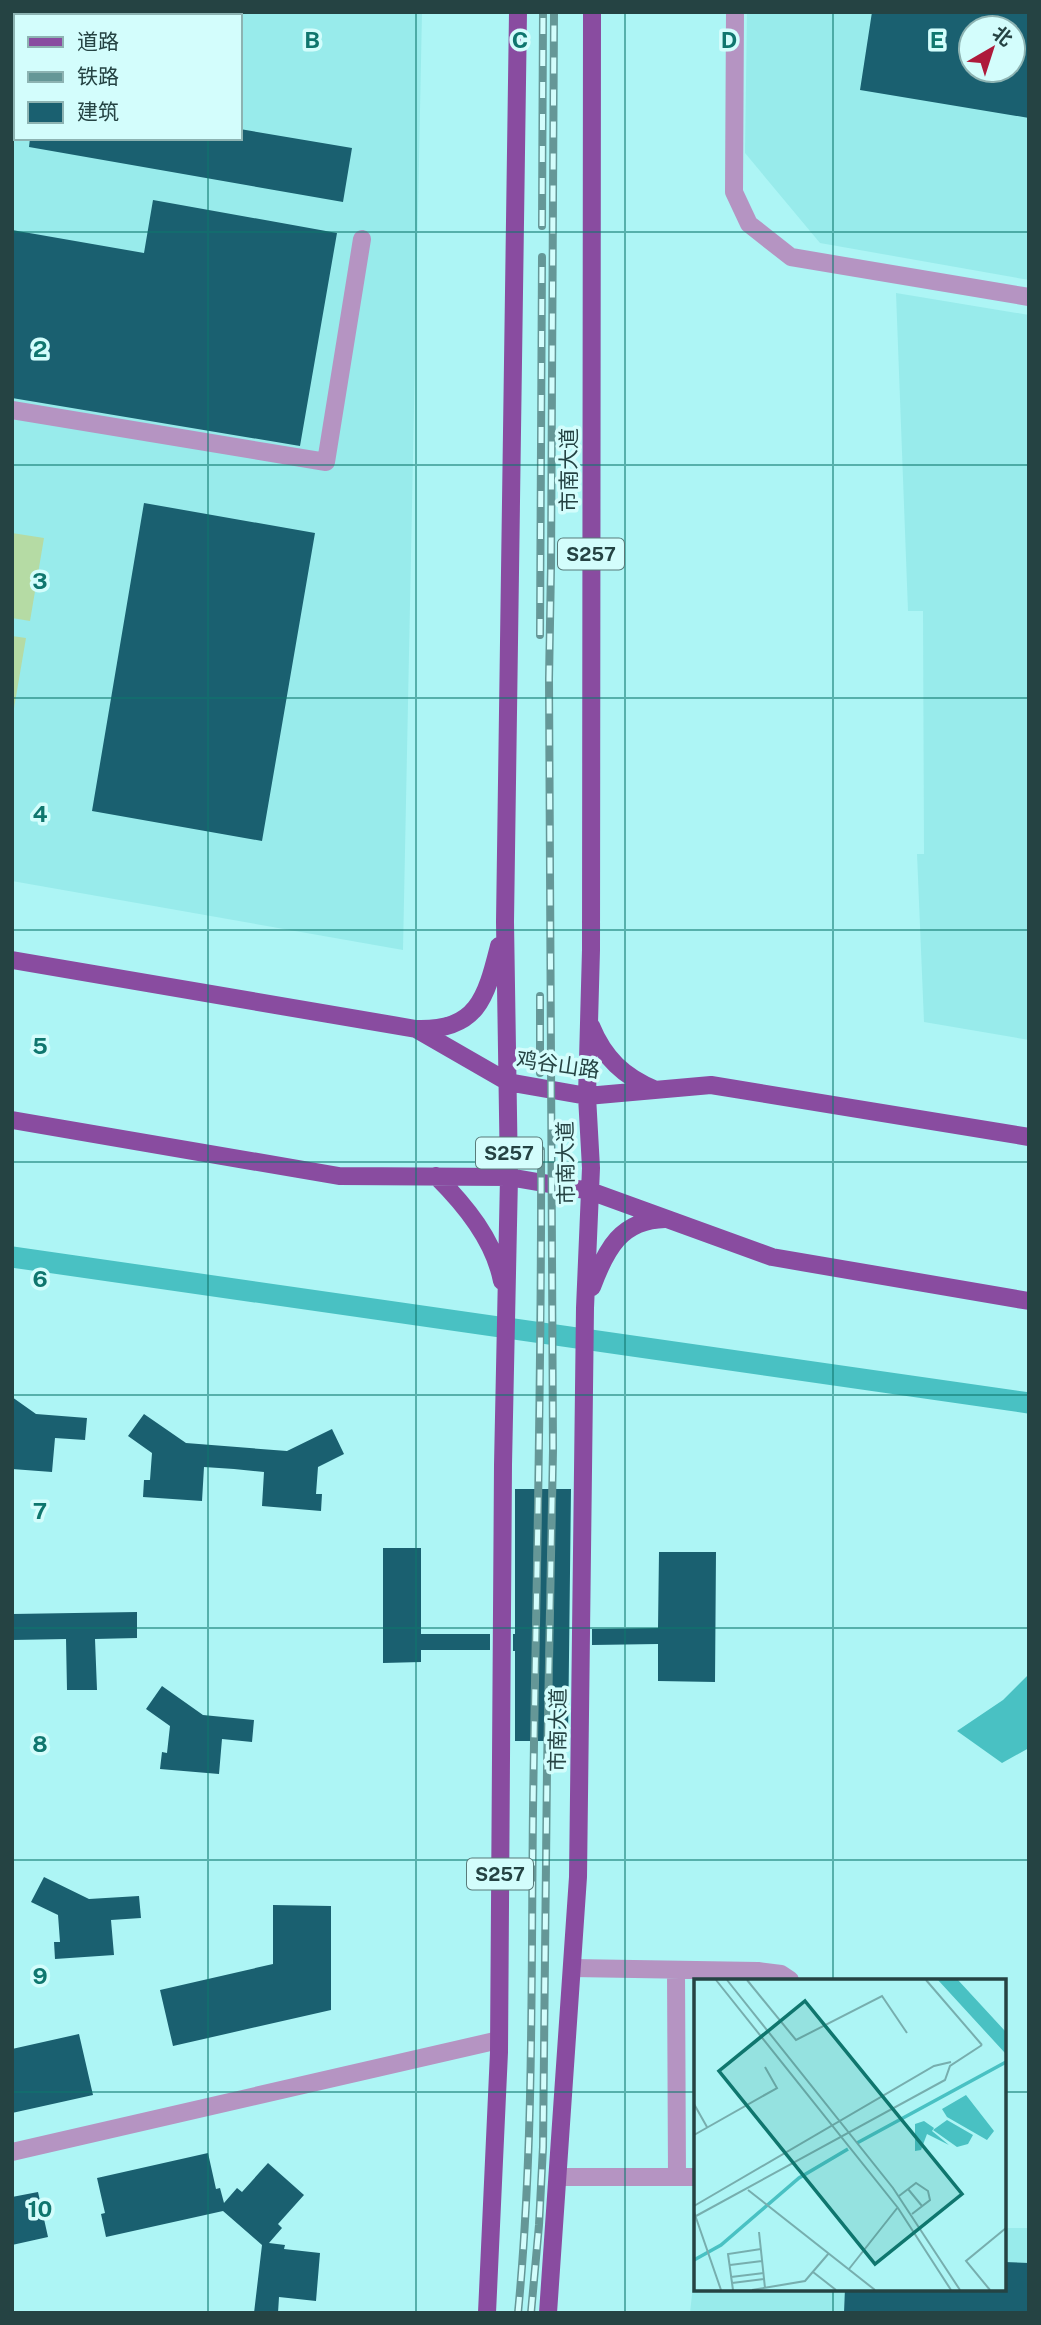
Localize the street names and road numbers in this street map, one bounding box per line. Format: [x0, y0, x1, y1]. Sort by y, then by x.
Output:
street label: 市南大道 [556, 428, 581, 512]
road number: S257 [558, 538, 624, 569]
street label: 鸡谷山路 [515, 1046, 601, 1083]
street label: 市南大道 [552, 1121, 579, 1205]
road number: S257 [476, 1138, 542, 1168]
street label: 市南大道 [544, 1688, 571, 1772]
road number: S257 [467, 1858, 533, 1890]

